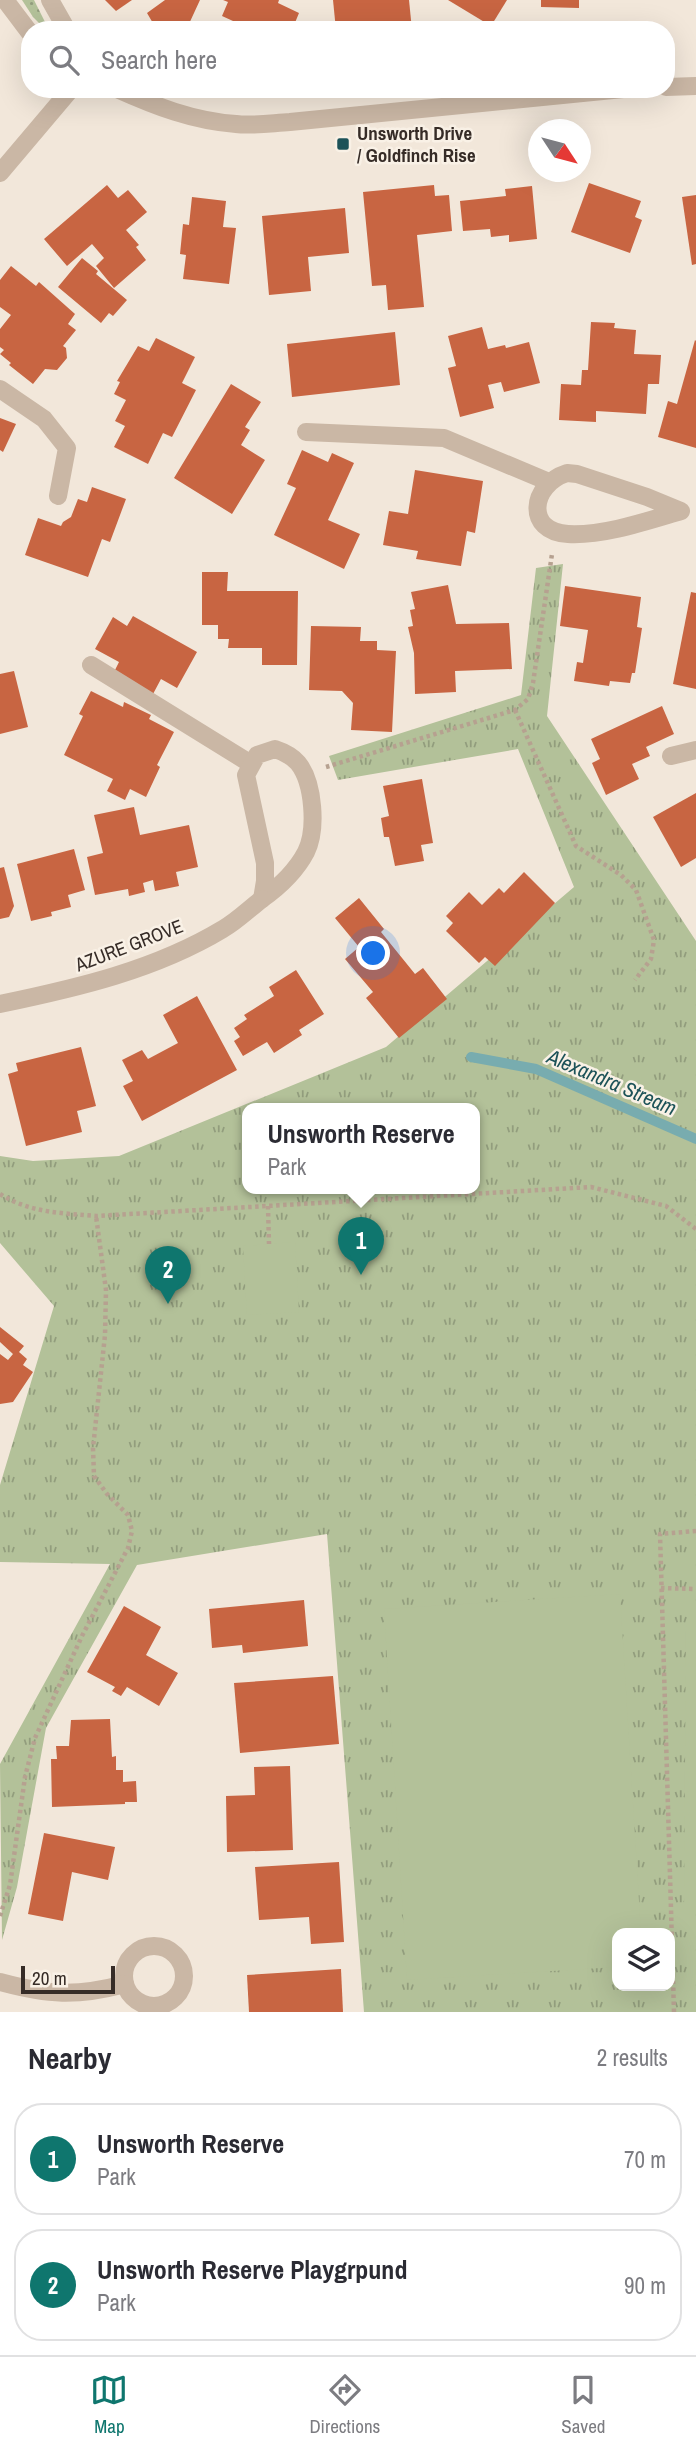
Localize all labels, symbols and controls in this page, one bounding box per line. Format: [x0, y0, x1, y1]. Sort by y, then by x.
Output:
search box [21, 21, 675, 98]
icon: search [45, 41, 83, 79]
text: Search here [101, 42, 217, 77]
north arrow [528, 119, 591, 182]
place label: Unsworth Drive / Goldfinch Rise [357, 120, 476, 168]
marker: Unsworth Drive / Goldfinch Rise [335, 136, 351, 152]
street label: AZURE GROVE [70, 913, 187, 978]
your location [356, 936, 390, 970]
water label: Alexandra Stream [542, 1041, 681, 1122]
popup [242, 1103, 480, 1194]
text: Unsworth Reserve [267, 1116, 455, 1151]
text: Park [267, 1151, 306, 1182]
pin: 1 [338, 1217, 384, 1275]
pin: 2 [145, 1246, 191, 1304]
map controls [612, 1928, 675, 1991]
button: layers [612, 1928, 675, 1991]
scale bar [21, 1963, 116, 1995]
text: 20 m [32, 1965, 67, 1991]
text: Nearby [28, 2038, 111, 2078]
text: 2 results [597, 2042, 668, 2073]
text: Unsworth Reserve [97, 2126, 284, 2161]
text: 1 [48, 2144, 58, 2175]
text: 70 m [624, 2144, 666, 2175]
text: Park [97, 2161, 136, 2192]
text: Unsworth Reserve Playgrpund [97, 2252, 407, 2287]
text: 2 [48, 2270, 58, 2301]
text: 90 m [624, 2270, 666, 2301]
text: Park [97, 2287, 136, 2318]
tab: Map [90, 2371, 128, 2439]
tab: Directions [309, 2371, 380, 2439]
tab: Saved [561, 2371, 606, 2439]

